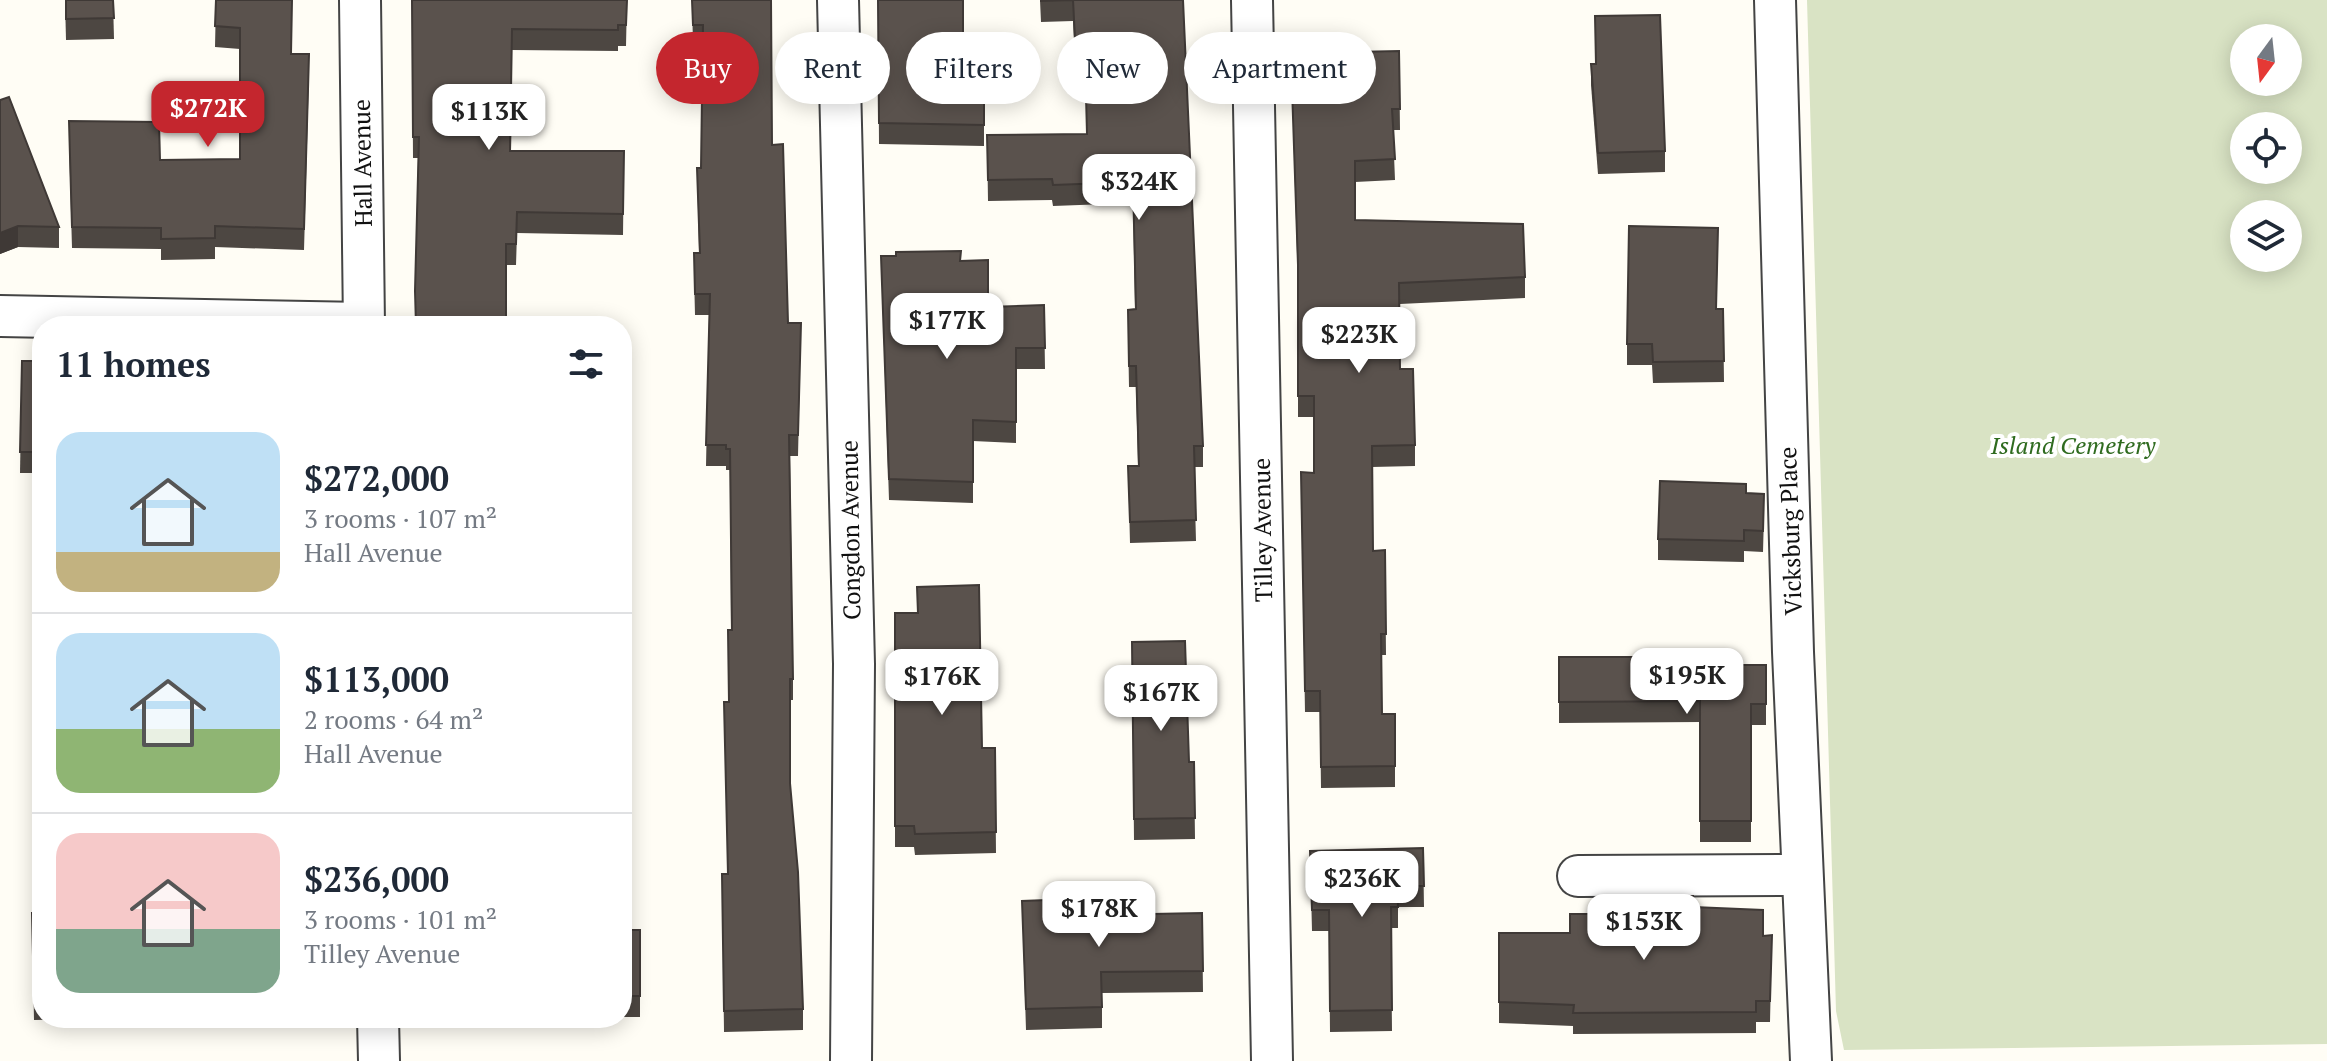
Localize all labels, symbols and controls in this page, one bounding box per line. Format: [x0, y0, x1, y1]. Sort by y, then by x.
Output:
north arrow [2230, 24, 2302, 96]
map controls [2230, 24, 2302, 272]
chip: Buy [656, 32, 759, 104]
chip: Rent [775, 32, 890, 104]
chip: Filters [906, 32, 1041, 104]
chip: New [1057, 32, 1168, 104]
chip: Apartment [1184, 32, 1376, 104]
pin: $272K [152, 81, 264, 149]
pin: $113K [433, 84, 545, 152]
text: $272K [169, 90, 247, 124]
text: $113K [450, 93, 528, 127]
street label: Hall Avenue [345, 99, 379, 227]
button: locate [2230, 112, 2302, 184]
pin: $324K [1083, 154, 1195, 222]
text: $324K [1100, 163, 1178, 197]
button: layers [2230, 200, 2302, 272]
pin: $177K [891, 293, 1003, 361]
text: $177K [908, 302, 986, 336]
pin: $223K [1303, 307, 1415, 375]
text: $223K [1320, 316, 1398, 350]
text: 11 homes [56, 342, 211, 387]
icon: filters [564, 342, 608, 386]
park label: Island Cemetery [1990, 429, 2156, 461]
street label: Congdon Avenue [832, 440, 868, 620]
street label: Vicksburg Place [1771, 446, 1809, 616]
text: $272,000 [304, 456, 449, 501]
street label: Tilley Avenue [1245, 458, 1279, 602]
icon: home [120, 464, 216, 560]
text: 3 rooms · 107 m² [304, 501, 497, 535]
text: Hall Avenue [304, 535, 443, 569]
pin: $195K [1631, 648, 1743, 716]
pin: $176K [886, 649, 998, 717]
text: $113,000 [304, 657, 449, 702]
text: $195K [1648, 657, 1726, 691]
text: $176K [903, 658, 981, 692]
icon: home [120, 665, 216, 761]
pin: $167K [1105, 665, 1217, 733]
text: $167K [1122, 674, 1200, 708]
text: 2 rooms · 64 m² [304, 702, 483, 736]
text: Hall Avenue [304, 736, 443, 770]
pin: $236K [1306, 851, 1418, 919]
text: $236,000 [304, 857, 449, 902]
text: $236K [1323, 860, 1401, 894]
icon: home [120, 865, 216, 961]
pin: $178K [1043, 881, 1155, 949]
text: $178K [1060, 890, 1138, 924]
pin: $153K [1588, 894, 1700, 962]
text: 3 rooms · 101 m² [304, 902, 497, 936]
text: $153K [1605, 903, 1683, 937]
text: Tilley Avenue [304, 936, 460, 970]

